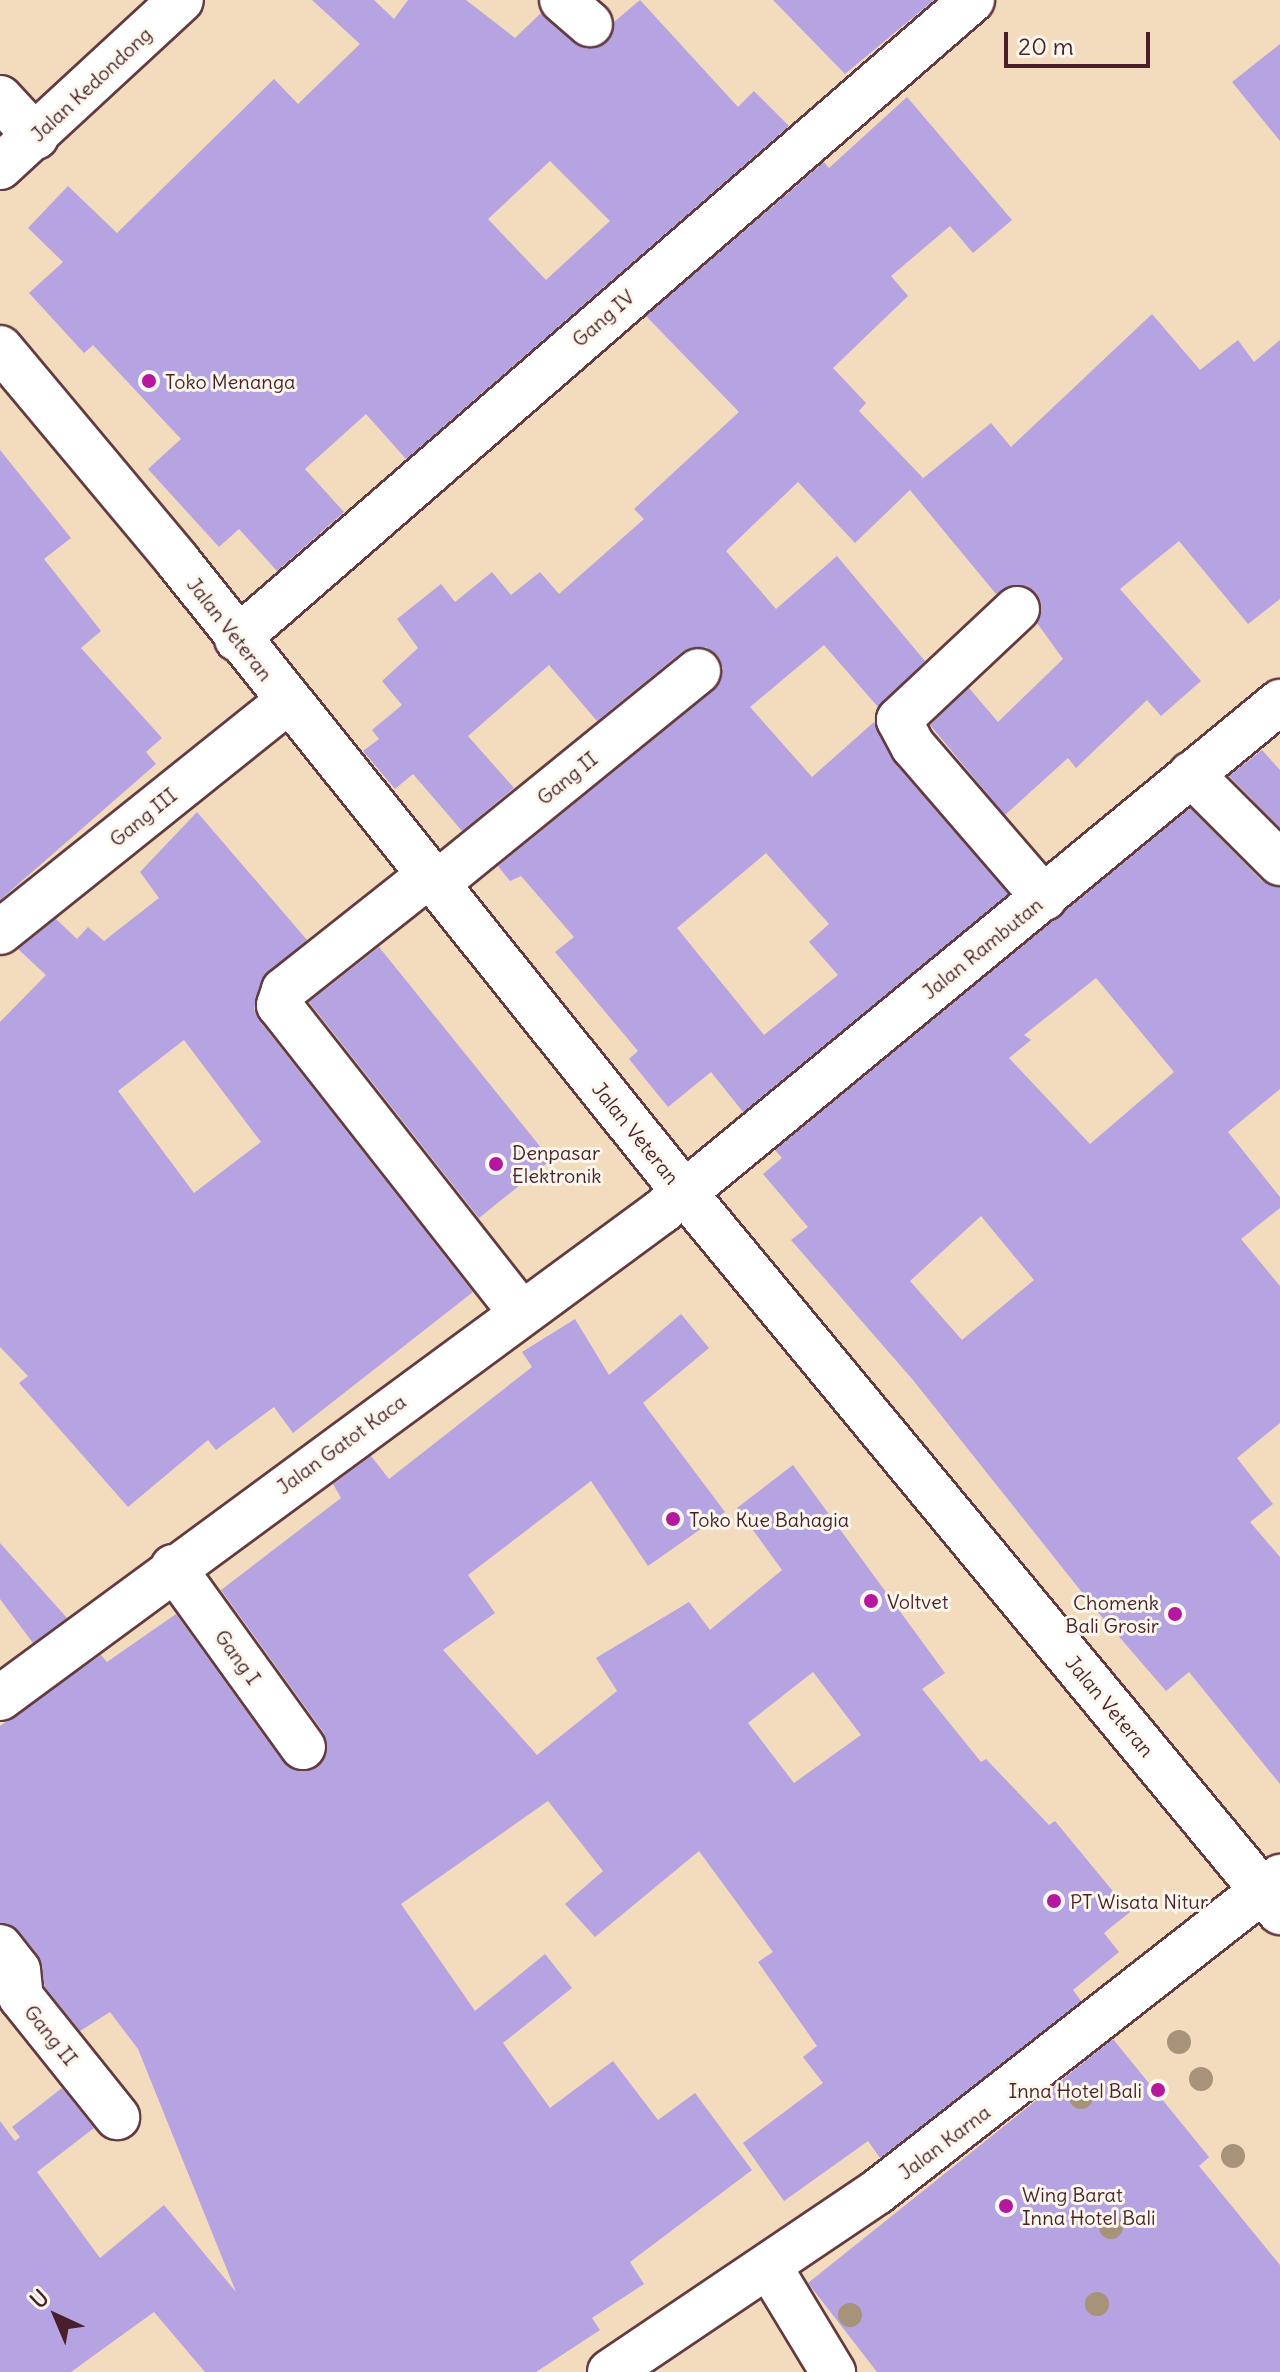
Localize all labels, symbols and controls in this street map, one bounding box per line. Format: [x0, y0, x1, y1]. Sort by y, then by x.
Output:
scale bar [1008, 16, 1154, 66]
street label: Jalan Kedondong [25, 22, 157, 146]
text: 20 m [1018, 31, 1074, 61]
street label: Gang IV [567, 284, 639, 352]
place label: Toko Menanga [165, 369, 295, 393]
marker: Toko Menanga [140, 372, 158, 390]
street label: Jalan Veteran [182, 573, 278, 685]
street label: Gang II [532, 746, 602, 810]
street label: Gang III [105, 783, 181, 851]
street label: Jalan Rambutan [917, 892, 1047, 1004]
street label: Jalan Veteran [587, 1077, 685, 1189]
place label: Denpasar Elektronik [512, 1140, 601, 1187]
marker: Denpasar Elektronik [487, 1155, 505, 1173]
street label: Jalan Gatot Kaca [272, 1389, 410, 1499]
place label: Toko Kue Bahagia [689, 1507, 849, 1531]
marker: Toko Kue Bahagia [664, 1510, 682, 1528]
place label: Voltvet [887, 1589, 948, 1613]
place label: Chomenk Bali Grosir [1065, 1590, 1159, 1637]
marker: Voltvet [862, 1592, 880, 1610]
marker: Chomenk Bali Grosir [1166, 1605, 1184, 1623]
street label: Gang I [210, 1625, 266, 1689]
street label: Jalan Veteran [1061, 1651, 1159, 1761]
place label: PT Wisata Nitur [1070, 1889, 1208, 1913]
marker: PT Wisata Nitur [1045, 1892, 1063, 1910]
street label: Gang II [19, 2000, 83, 2070]
place label: Inna Hotel Bali [1009, 2078, 1142, 2102]
marker: Inna Hotel Bali [1149, 2081, 1167, 2099]
street label: Jalan Karna [893, 2100, 995, 2184]
place label: Wing Barat Inna Hotel Bali [1022, 2182, 1155, 2229]
marker: Wing Barat Inna Hotel Bali [997, 2197, 1015, 2215]
north arrow [16, 2276, 96, 2356]
text: U [24, 2283, 54, 2314]

